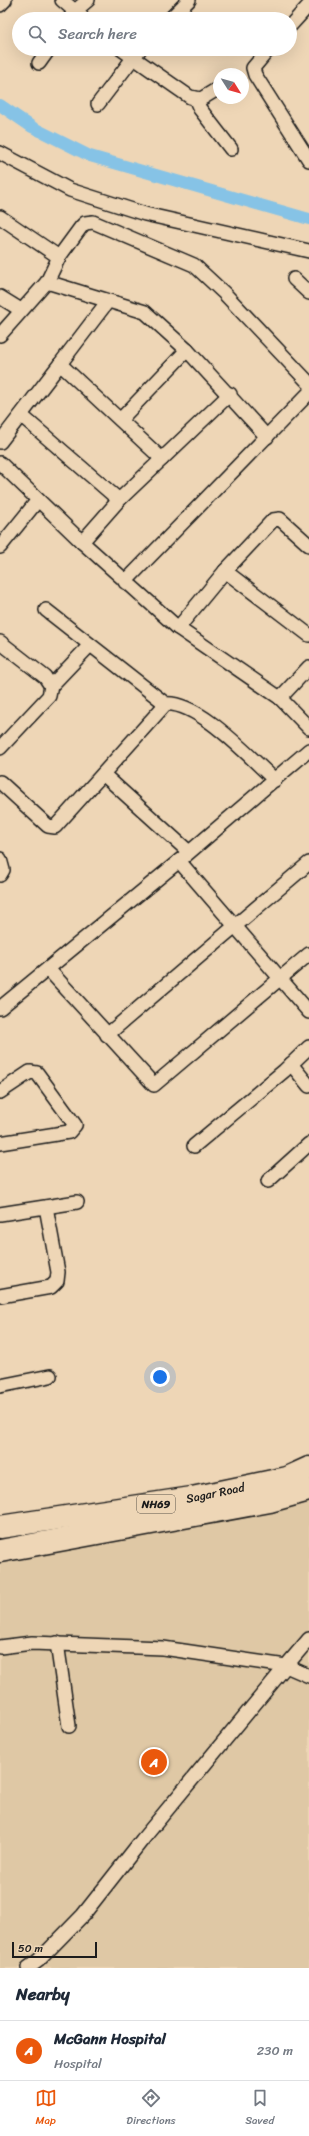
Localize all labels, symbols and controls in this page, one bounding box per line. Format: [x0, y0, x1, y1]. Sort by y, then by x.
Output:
search box [12, 12, 297, 56]
text: Search here [58, 21, 137, 47]
icon: search [26, 23, 48, 45]
north arrow [213, 68, 249, 104]
your location [150, 1367, 170, 1387]
street label: Sagar Road [185, 1476, 247, 1510]
road number: NH69 [137, 1495, 175, 1513]
pin: A [141, 1747, 167, 1777]
text: 50 m [18, 1939, 43, 1958]
scale bar [12, 1940, 97, 1959]
text: Nearby [16, 1979, 70, 2009]
text: McGann Hospital [54, 2026, 166, 2052]
text: A [25, 2039, 33, 2062]
text: 230 m [257, 2039, 293, 2062]
text: Hospital [54, 2052, 102, 2075]
tab: Map [35, 2087, 57, 2130]
tab: Directions [126, 2087, 176, 2130]
tab: Saved [245, 2087, 274, 2130]

